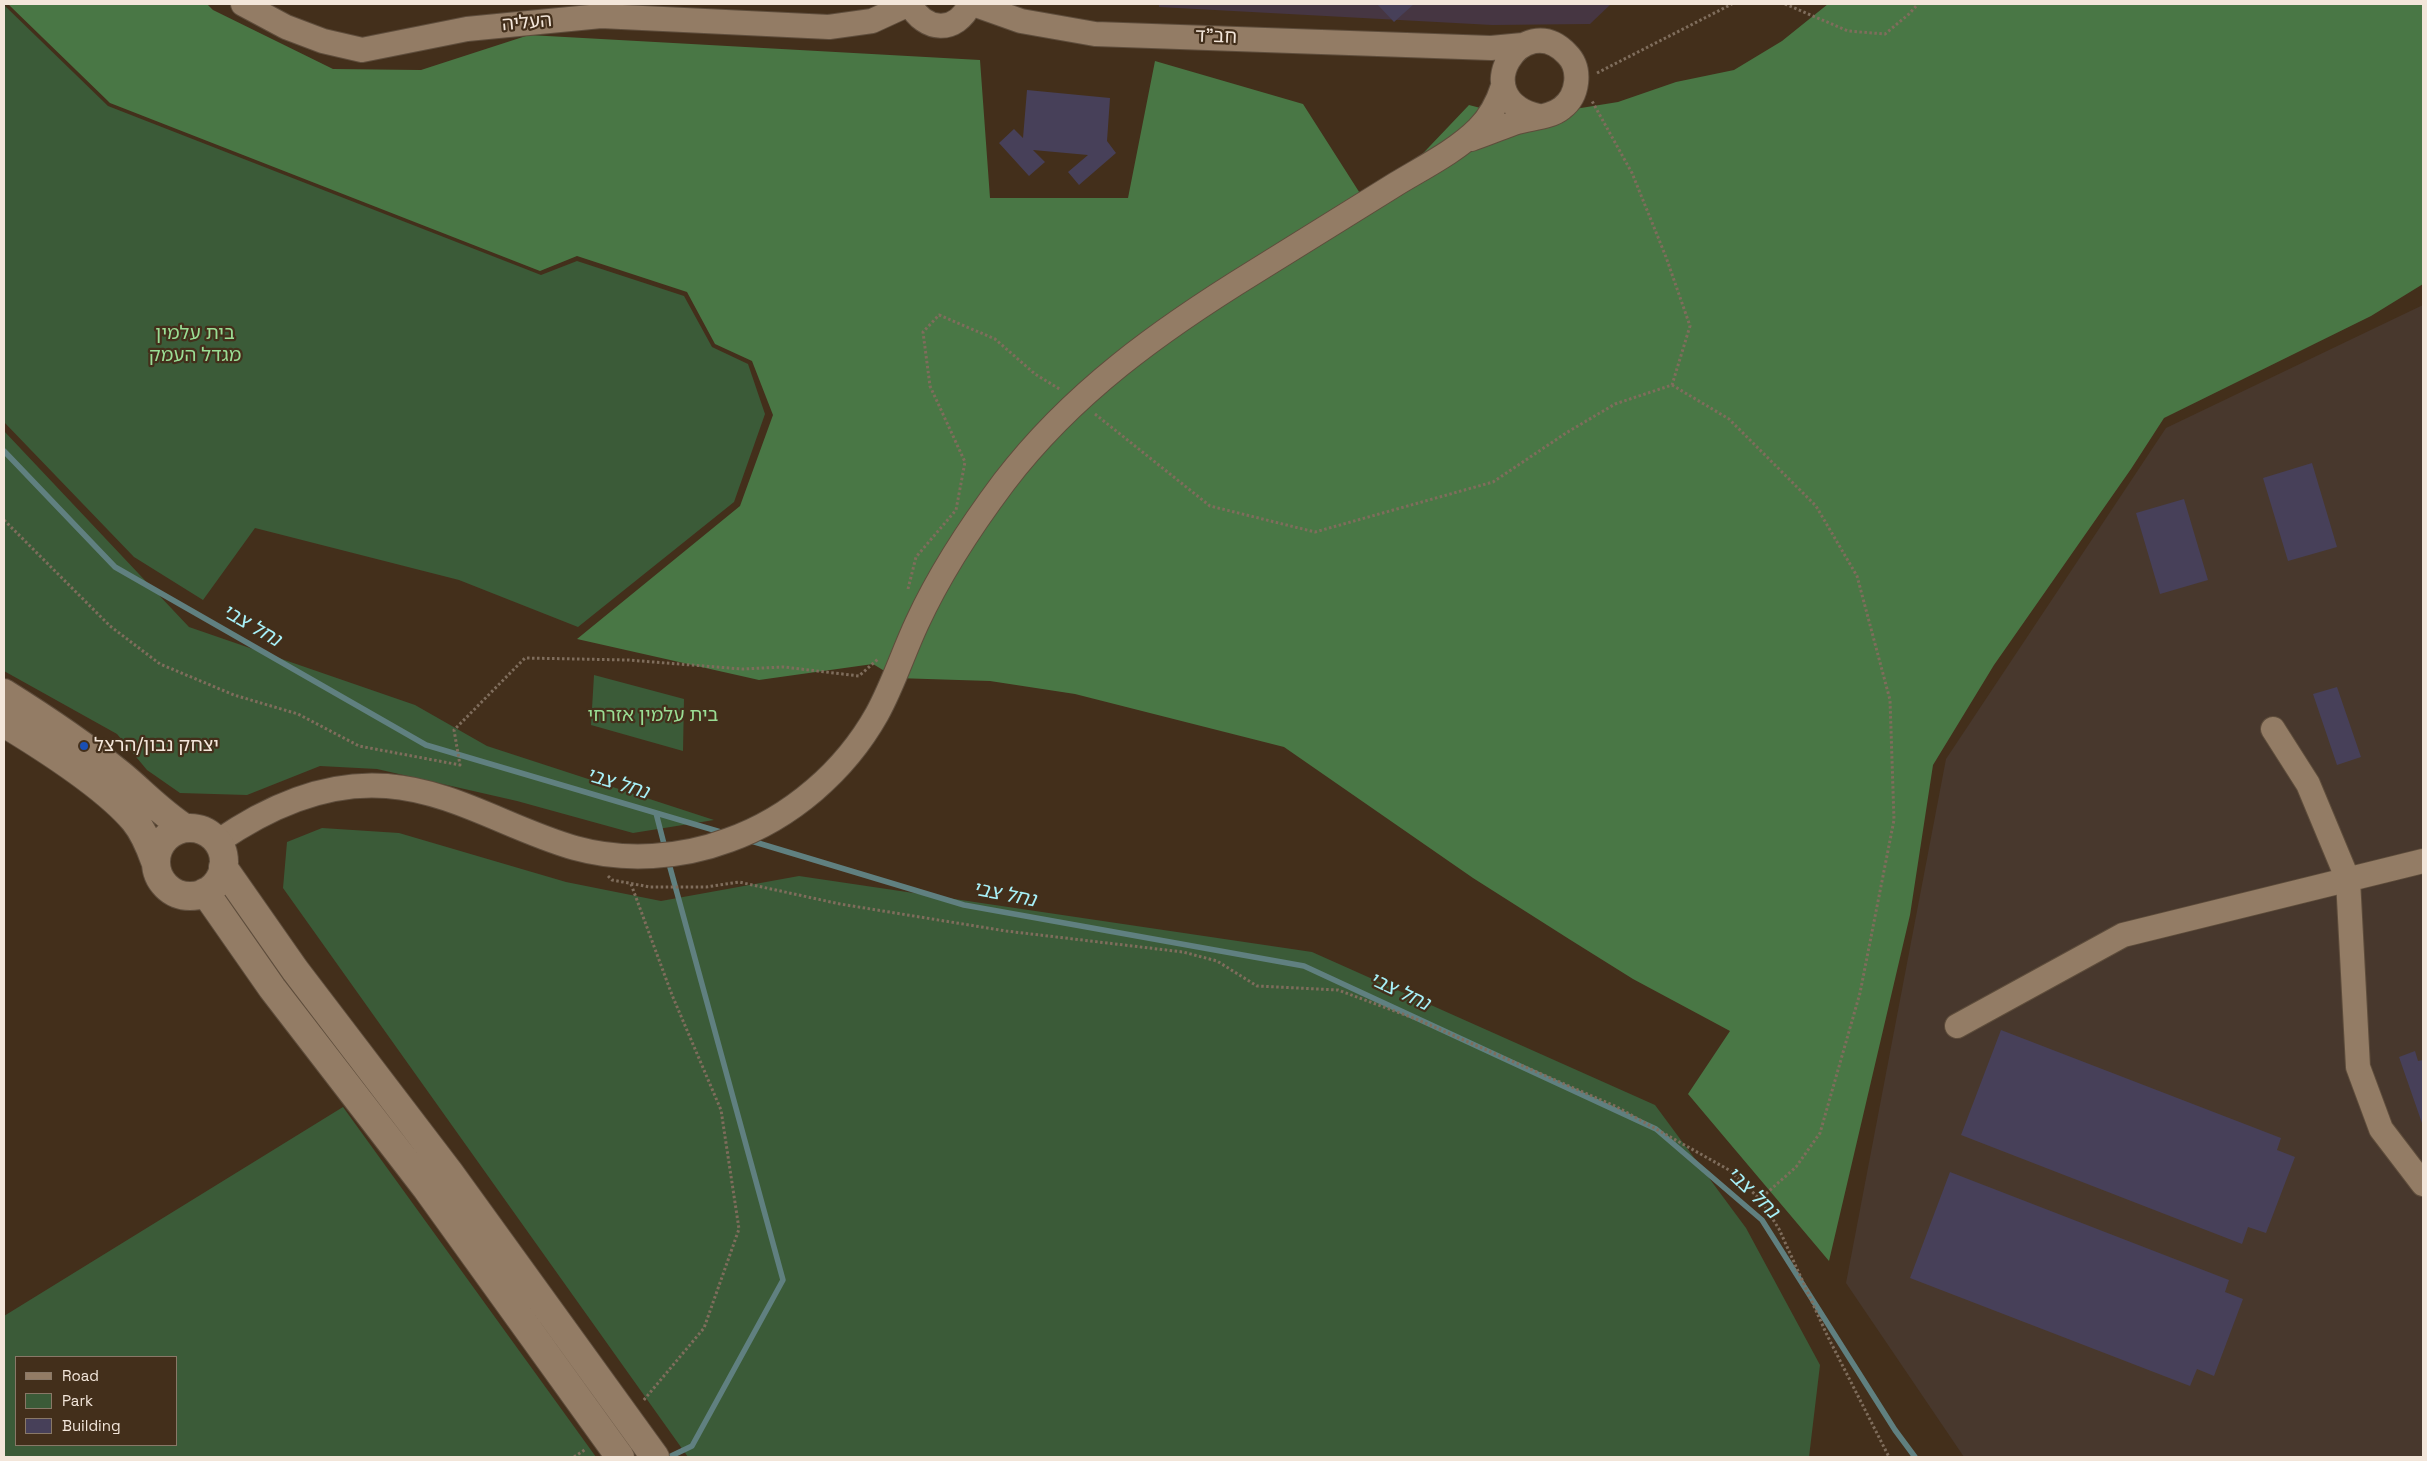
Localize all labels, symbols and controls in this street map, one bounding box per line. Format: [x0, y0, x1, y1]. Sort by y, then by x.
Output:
street label: העליה [501, 9, 553, 37]
street label: חב"ד [1195, 25, 1237, 49]
park label: בית עלמין מגדל העמק [149, 323, 241, 367]
water label: נחל צבי [217, 600, 285, 652]
park label: בית עלמין אזרחי [588, 705, 718, 727]
place label: יצחק נבון/הרצל [94, 735, 219, 757]
marker: יצחק נבון/הרצל [78, 740, 90, 752]
water label: נחל צבי [583, 763, 651, 805]
water label: נחל צבי [970, 877, 1038, 913]
water label: נחל צבי [1365, 968, 1433, 1016]
water label: נחל צבי [1721, 1162, 1783, 1224]
legend [15, 1356, 178, 1446]
text: Road [62, 1366, 99, 1385]
text: Park [62, 1391, 93, 1410]
text: Building [62, 1416, 121, 1435]

